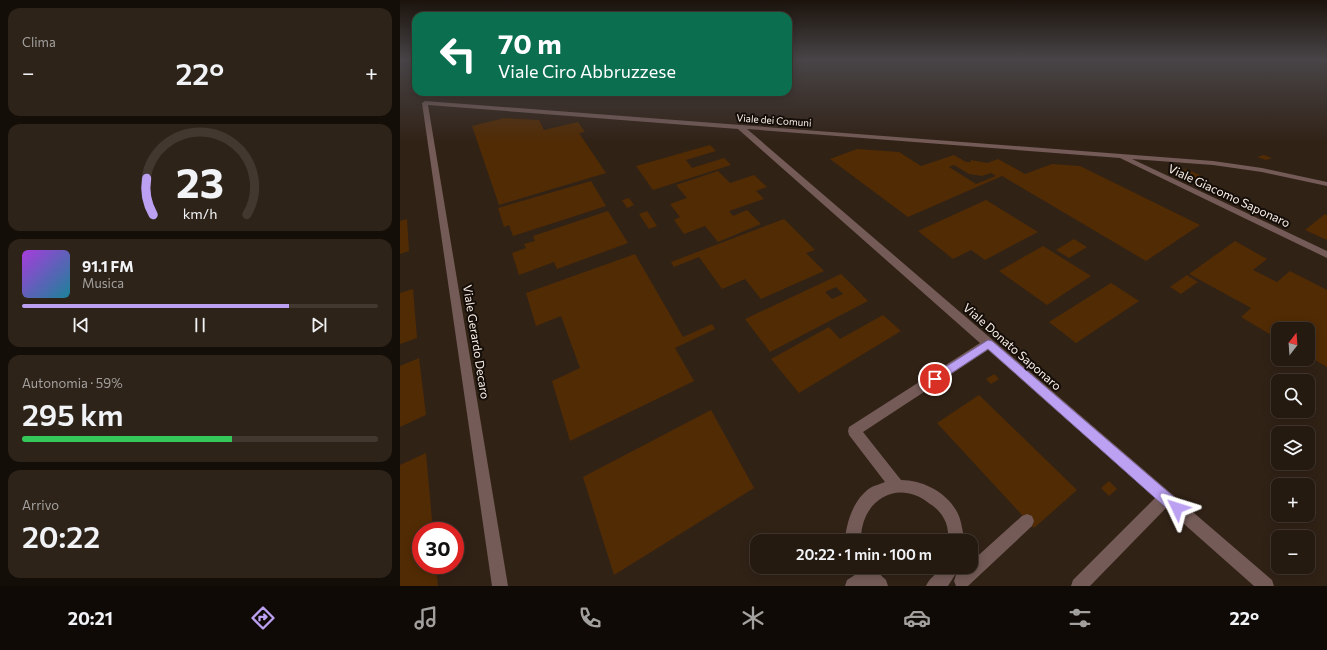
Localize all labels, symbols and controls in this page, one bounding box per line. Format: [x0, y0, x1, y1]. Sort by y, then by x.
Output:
text: 70 m [498, 26, 562, 60]
icon: left [432, 28, 484, 80]
text: Clima [22, 34, 56, 50]
text: 22° [175, 54, 224, 91]
text: − [22, 59, 35, 86]
text: + [365, 59, 378, 86]
text: Viale Ciro Abbruzzese [498, 60, 676, 82]
street label: Viale dei Comuni [736, 111, 812, 129]
text: 23 [176, 156, 224, 207]
street label: Viale Giacomo Saponaro [1166, 161, 1293, 230]
text: km/h [183, 204, 217, 222]
text: 91.1 FM [82, 257, 134, 275]
text: Musica [82, 275, 124, 291]
street label: Viale Gerardo Decaro [461, 284, 493, 400]
street label: Viale Donato Saponaro [961, 300, 1065, 393]
icon: previous [70, 314, 92, 336]
icon: pause [189, 314, 211, 336]
icon: next [308, 314, 330, 336]
north arrow [1271, 322, 1315, 366]
map controls [1271, 322, 1315, 574]
pin [918, 362, 952, 396]
icon: arrive [924, 368, 946, 390]
button: search [1271, 374, 1315, 418]
text: Autonomia · 59% [22, 375, 123, 391]
text: 295 km [22, 395, 123, 432]
button: layers [1271, 426, 1315, 470]
button: + [1271, 478, 1315, 522]
position arrow [1156, 487, 1198, 529]
text: Arrivo [22, 497, 59, 513]
text: 20:22 [22, 517, 100, 554]
speed limit sign: 30 [412, 522, 464, 574]
button: − [1271, 530, 1315, 574]
text: 20:22 · 1 min · 100 m [796, 545, 932, 563]
icon: directions [249, 604, 277, 632]
icon: music [412, 604, 440, 632]
icon: phone [576, 604, 604, 632]
icon: climate [739, 604, 767, 632]
icon: car [903, 604, 931, 632]
icon: filters [1066, 604, 1094, 632]
text: 20:21 [68, 607, 113, 629]
text: 22° [1230, 607, 1259, 629]

